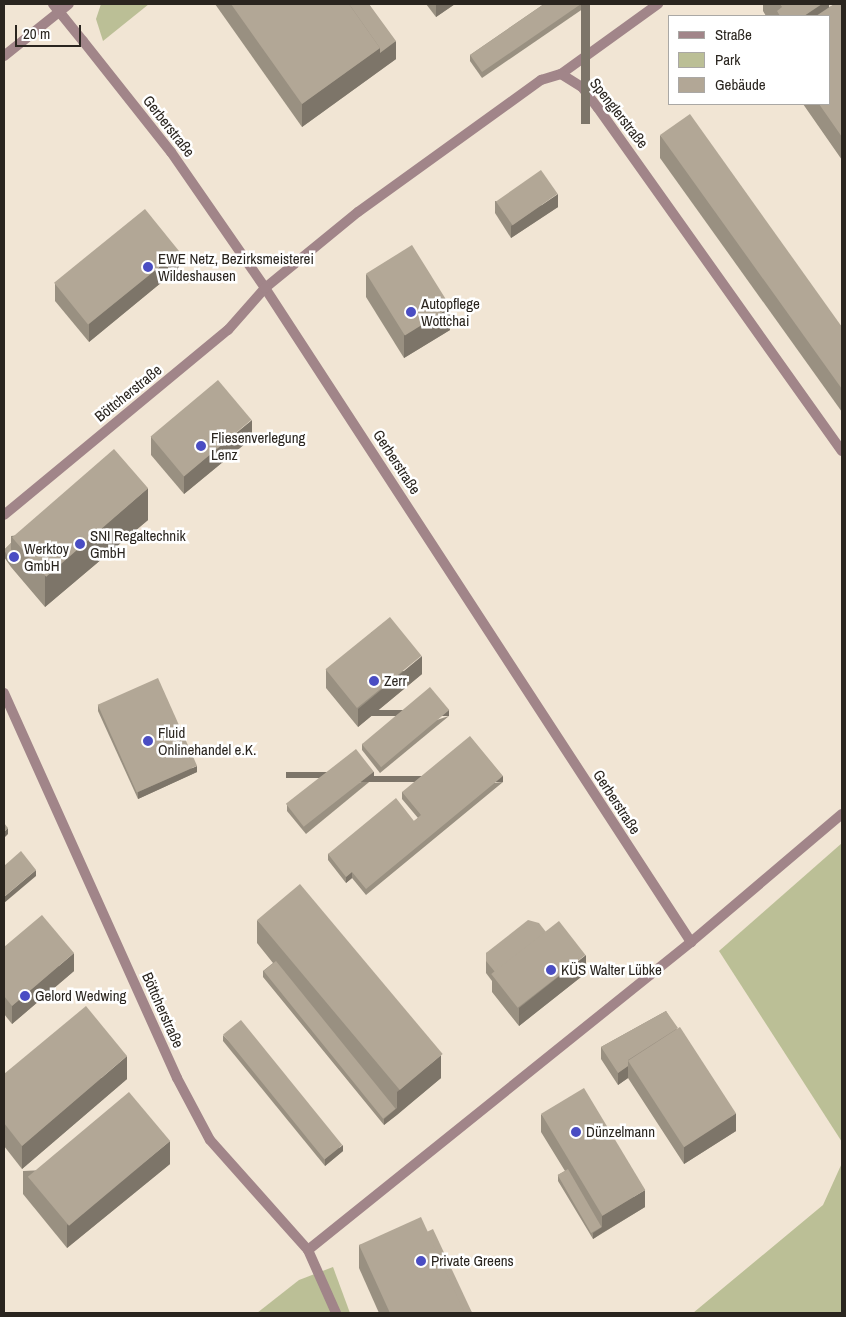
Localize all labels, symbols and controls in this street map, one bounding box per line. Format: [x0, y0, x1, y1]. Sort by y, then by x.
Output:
scale bar [18, 15, 84, 47]
legend [668, 15, 831, 105]
text: 20 m [23, 23, 50, 44]
text: Straße [715, 24, 752, 45]
text: Park [715, 49, 740, 70]
street label: Spenglerstraße [586, 74, 652, 152]
text: Gebäude [715, 74, 766, 95]
street label: Gerberstraße [139, 92, 199, 160]
place label: EWE Netz, Bezirksmeisterei Wildeshausen [158, 249, 314, 284]
marker: EWE Netz, Bezirksmeisterei Wildeshausen [142, 261, 154, 273]
place label: Autopflege Wottchai [421, 294, 480, 329]
marker: Autopflege Wottchai [405, 306, 417, 318]
street label: Böttcherstraße [91, 361, 165, 425]
street label: Gerberstraße [370, 426, 424, 498]
place label: Fliesenverlegung Lenz [211, 428, 305, 463]
marker: Fliesenverlegung Lenz [195, 440, 207, 452]
place label: SNI Regaltechnik GmbH [90, 526, 186, 561]
marker: SNI Regaltechnik GmbH [74, 538, 86, 550]
place label: Werktoy GmbH [24, 539, 69, 574]
marker: Werktoy GmbH [8, 551, 20, 563]
place label: Zerr [384, 672, 407, 690]
marker: Zerr [368, 675, 380, 687]
place label: Fluid Onlinehandel e.K. [158, 723, 256, 758]
marker: Fluid Onlinehandel e.K. [142, 735, 154, 747]
street label: Gerberstraße [590, 766, 644, 838]
place label: KÜS Walter Lübke [561, 961, 662, 979]
marker: KÜS Walter Lübke [545, 964, 557, 976]
street label: Böttcherstraße [138, 969, 188, 1051]
place label: Gelord Wedwing [35, 987, 126, 1005]
marker: Gelord Wedwing [19, 990, 31, 1002]
place label: Dünzelmann [586, 1123, 655, 1141]
marker: Dünzelmann [570, 1126, 582, 1138]
place label: Private Greens [431, 1252, 514, 1270]
marker: Private Greens [415, 1255, 427, 1267]

